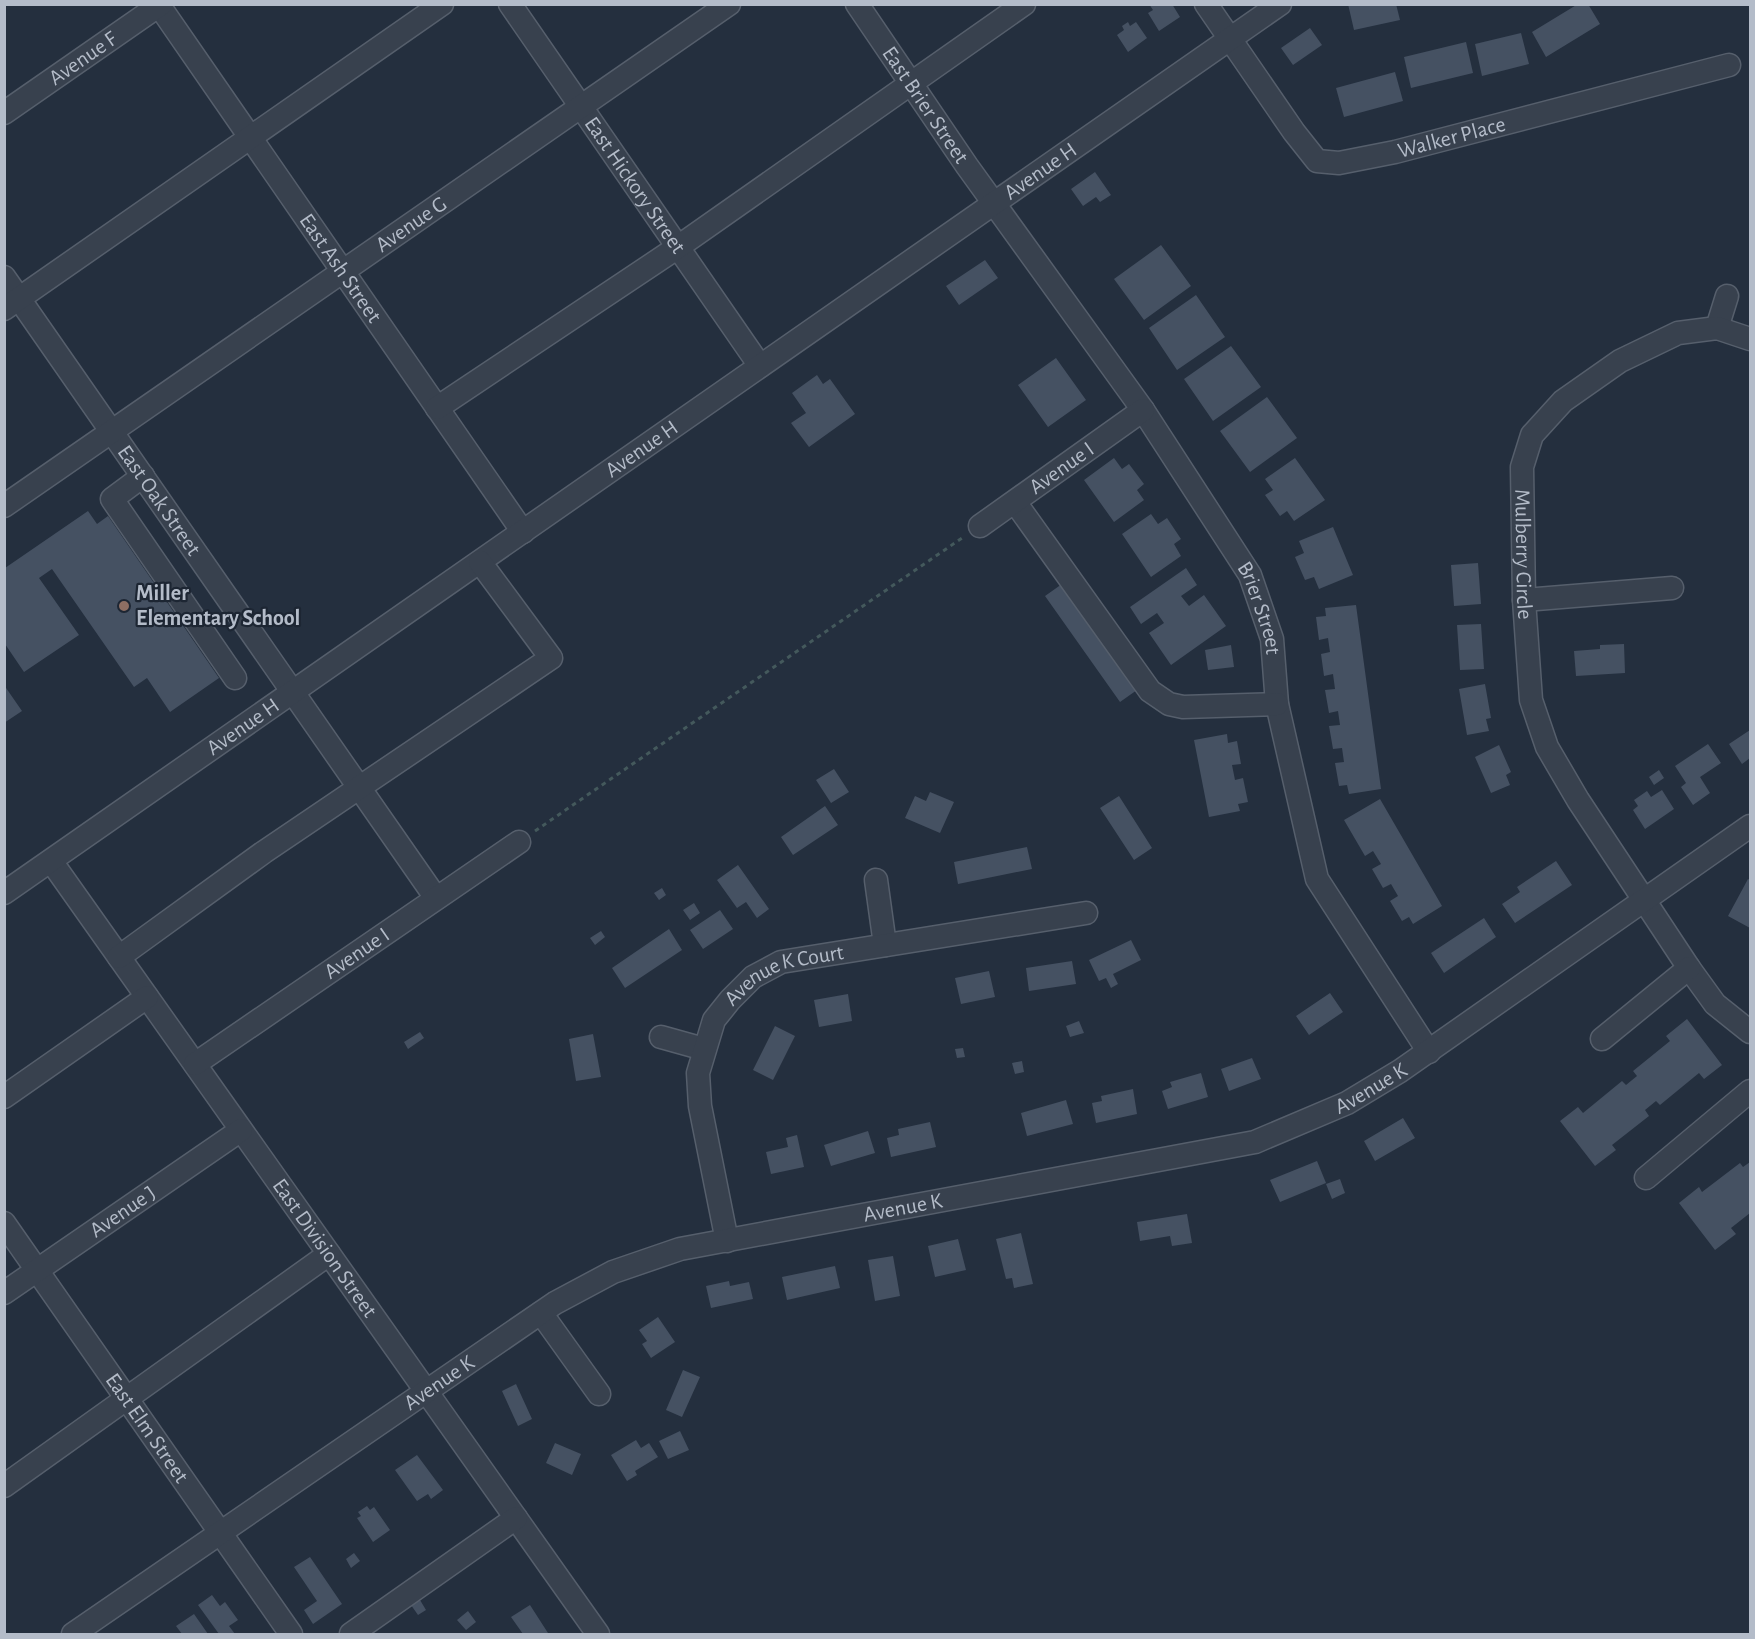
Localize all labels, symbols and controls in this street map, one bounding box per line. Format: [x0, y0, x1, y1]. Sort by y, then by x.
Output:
street label: Avenue F [45, 27, 121, 89]
street label: East Brier Street [878, 43, 973, 167]
street label: East Hickory Street [580, 113, 690, 257]
street label: Walker Place [1395, 113, 1508, 162]
street label: Avenue H [1000, 138, 1081, 204]
street label: Avenue G [371, 192, 451, 256]
street label: East Ash Street [295, 210, 386, 327]
street label: Avenue H [601, 416, 682, 482]
street label: Avenue I [1025, 438, 1098, 498]
street label: East Oak Street [114, 441, 205, 559]
street label: Mulberry Circle [1511, 489, 1536, 620]
street label: Brier Street [1233, 557, 1284, 655]
place label: Miller Elementary School [136, 582, 300, 630]
marker: Miller Elementary School [117, 599, 131, 613]
street label: Avenue H [202, 694, 283, 759]
street label: Avenue I [320, 923, 393, 983]
street label: Avenue K Court [720, 941, 845, 1010]
street label: Avenue K [1332, 1058, 1412, 1118]
street label: East Division Street [268, 1175, 381, 1321]
street label: Avenue J [86, 1181, 160, 1242]
street label: Avenue K [862, 1189, 945, 1226]
street label: Avenue K [400, 1350, 479, 1414]
street label: East Elm Street [101, 1369, 193, 1487]

